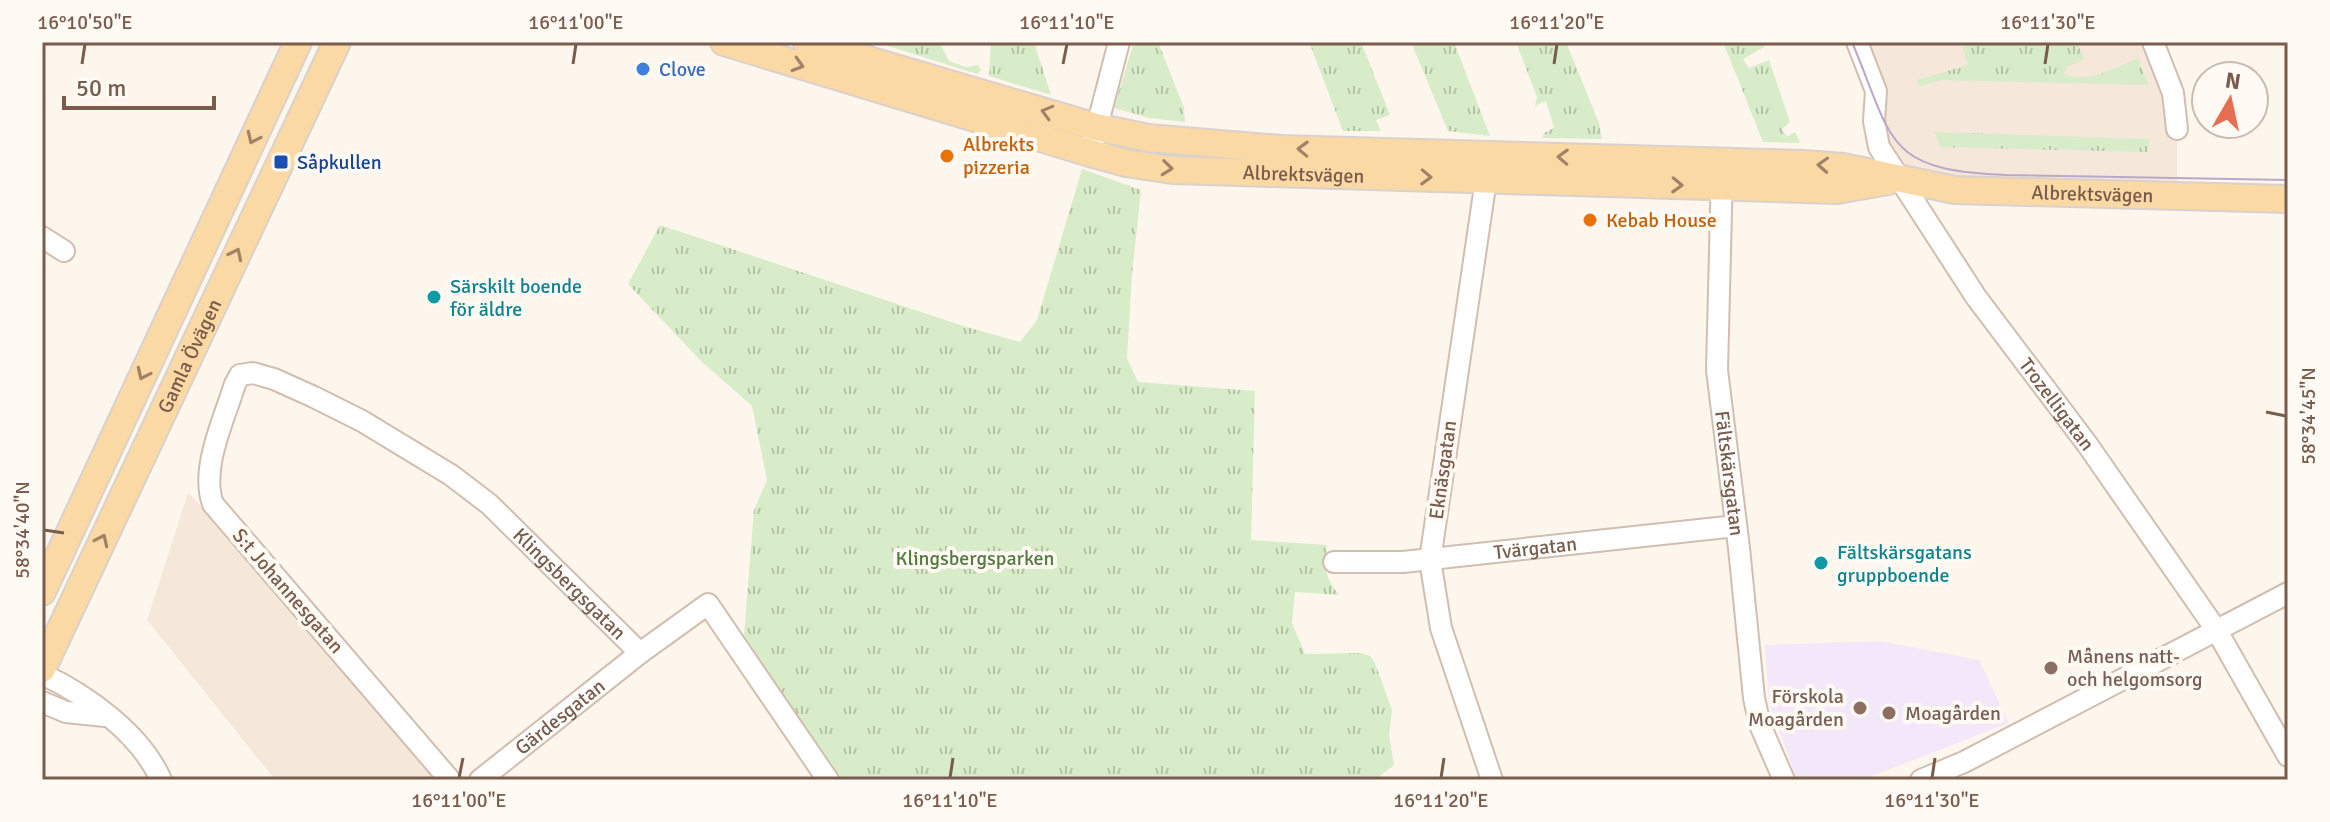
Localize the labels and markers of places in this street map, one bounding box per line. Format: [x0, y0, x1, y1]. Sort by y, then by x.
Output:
place label: Clove [659, 57, 706, 82]
marker: Clove [634, 60, 652, 78]
place label: Albrekts pizzeria [963, 132, 1034, 180]
marker: Albrekts pizzeria [938, 147, 956, 165]
place label: Såpkullen [297, 150, 382, 175]
marker: Såpkullen [272, 153, 290, 171]
place label: Kebab House [1606, 208, 1717, 233]
marker: Kebab House [1581, 211, 1599, 229]
place label: Särskilt boende för äldre [450, 274, 582, 322]
marker: Särskilt boende för äldre [425, 288, 443, 306]
place label: Fältskärsgatans gruppboende [1837, 540, 1972, 588]
marker: Fältskärsgatans gruppboende [1812, 554, 1830, 572]
place label: Månens natt- och helgomsorg [2067, 644, 2203, 692]
marker: Månens natt- och helgomsorg [2042, 659, 2060, 677]
place label: Förskola Moagården [1748, 684, 1844, 732]
marker: Förskola Moagården [1851, 699, 1869, 717]
place label: Moagården [1905, 701, 2001, 726]
marker: Moagården [1880, 704, 1898, 722]

